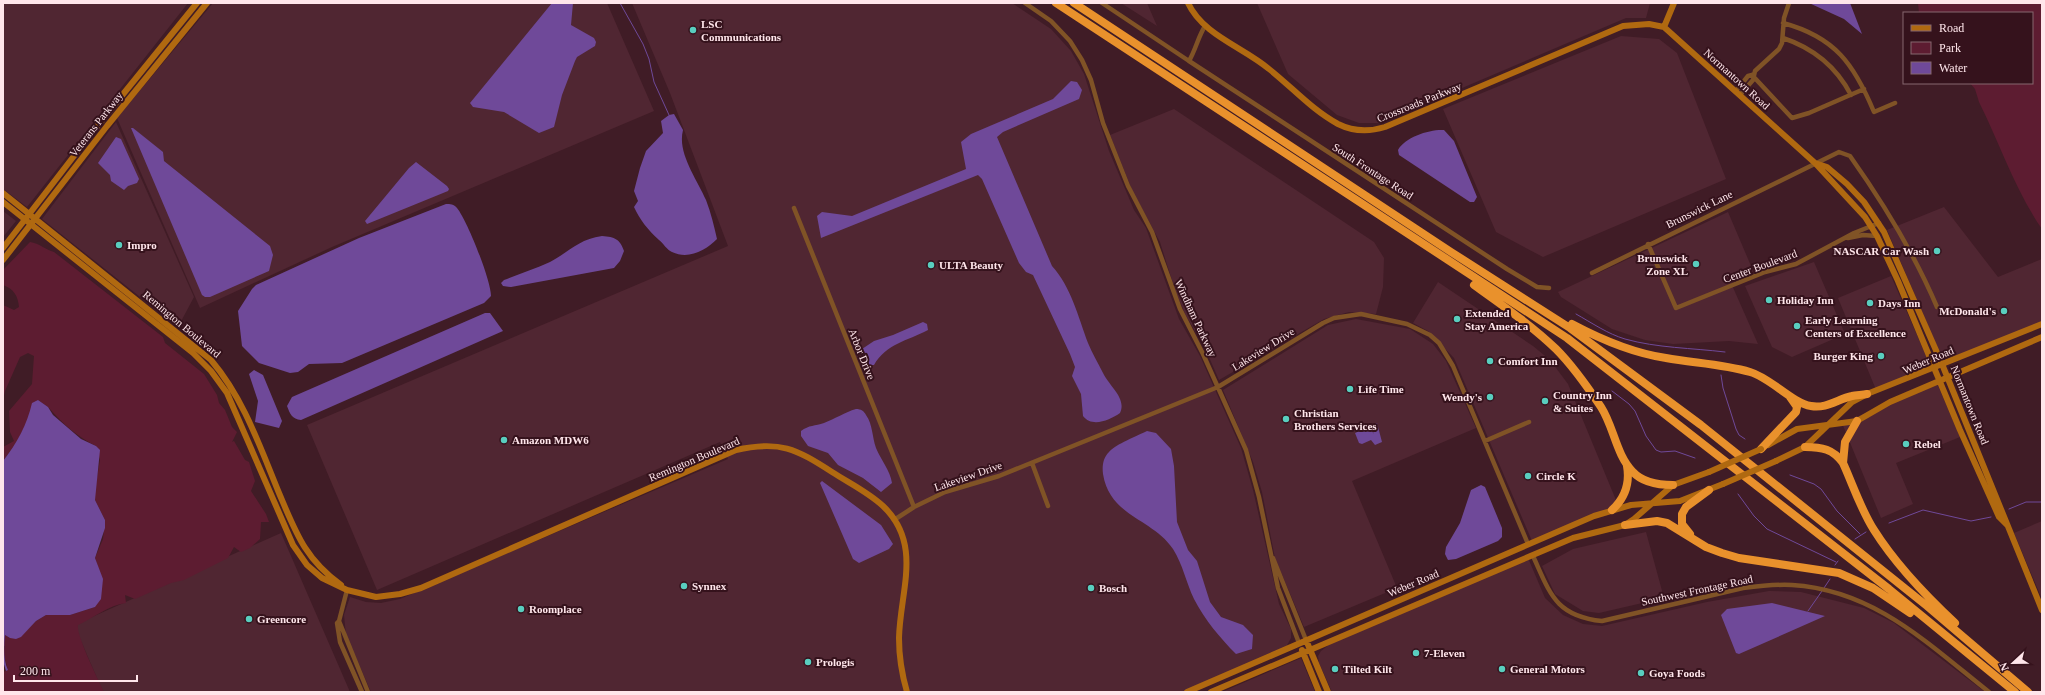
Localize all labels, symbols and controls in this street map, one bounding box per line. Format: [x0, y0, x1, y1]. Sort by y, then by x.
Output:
legend [1903, 12, 2033, 84]
place label: LSC Communications [701, 18, 782, 43]
text: Road [1939, 21, 1964, 35]
marker: LSC Communications [688, 25, 698, 35]
text: Park [1939, 41, 1961, 55]
street label: Normantown Road [1702, 46, 1773, 112]
text: Water [1939, 61, 1967, 75]
street label: Crossroads Parkway [1375, 79, 1463, 124]
street label: Veterans Parkway [67, 89, 125, 159]
street label: South Frontage Road [1331, 141, 1416, 202]
street label: Brunswick Lane [1664, 188, 1734, 230]
place label: Impro [127, 239, 157, 251]
marker: Impro [114, 240, 124, 250]
place label: NASCAR Car Wash [1833, 245, 1929, 257]
marker: NASCAR Car Wash [1932, 246, 1942, 256]
street label: Center Boulevard [1721, 247, 1799, 285]
place label: Brunswick Zone XL [1637, 252, 1689, 277]
place label: ULTA Beauty [939, 259, 1003, 271]
marker: Brunswick Zone XL [1691, 259, 1701, 269]
marker: ULTA Beauty [926, 260, 936, 270]
street label: Windham Parkway [1173, 277, 1219, 359]
street label: Remington Boulevard [141, 288, 224, 360]
place label: Holiday Inn [1777, 294, 1834, 306]
marker: Holiday Inn [1764, 295, 1774, 305]
place label: Days Inn [1878, 297, 1921, 309]
marker: Days Inn [1865, 298, 1875, 308]
place label: McDonald's [1939, 305, 1997, 317]
marker: McDonald's [1999, 306, 2009, 316]
place label: Extended Stay America [1465, 307, 1529, 332]
marker: Extended Stay America [1452, 314, 1462, 324]
place label: Early Learning Centers of Excellence [1805, 314, 1906, 339]
marker: Early Learning Centers of Excellence [1792, 321, 1802, 331]
street label: Lakeview Drive [1230, 325, 1296, 373]
street label: Arbor Drive [846, 327, 878, 381]
street label: Weber Road [1901, 344, 1956, 376]
place label: Burger King [1814, 350, 1873, 362]
marker: Burger King [1876, 351, 1886, 361]
place label: Comfort Inn [1498, 355, 1558, 367]
marker: Comfort Inn [1485, 356, 1495, 366]
street label: Normantown Road [1949, 364, 1991, 447]
place label: Life Time [1358, 383, 1404, 395]
marker: Life Time [1345, 384, 1355, 394]
place label: Country Inn & Suites [1553, 389, 1612, 414]
place label: Wendy's [1442, 391, 1483, 403]
marker: Wendy's [1485, 392, 1495, 402]
marker: Country Inn & Suites [1540, 396, 1550, 406]
place label: Christian Brothers Services [1294, 407, 1377, 432]
marker: Christian Brothers Services [1281, 414, 1291, 424]
place label: Amazon MDW6 [512, 434, 589, 446]
street label: Remington Boulevard [647, 434, 742, 484]
marker: Amazon MDW6 [499, 435, 509, 445]
place label: Rebel [1914, 438, 1941, 450]
marker: Rebel [1901, 439, 1911, 449]
street label: Lakeview Drive [932, 459, 1004, 493]
place label: Circle K [1536, 470, 1576, 482]
marker: Circle K [1523, 471, 1533, 481]
street label: Weber Road [1386, 567, 1441, 599]
street label: Southwest Frontage Road [1640, 572, 1754, 608]
place label: Synnex [692, 580, 727, 592]
marker: Synnex [679, 581, 689, 591]
place label: Bosch [1099, 582, 1127, 594]
marker: Bosch [1086, 583, 1096, 593]
place label: Roomplace [529, 603, 582, 615]
marker: Roomplace [516, 604, 526, 614]
place label: Greencore [257, 613, 306, 625]
marker: Greencore [244, 614, 254, 624]
north arrow [1993, 643, 2033, 683]
place label: 7-Eleven [1424, 647, 1465, 659]
marker: 7-Eleven [1411, 648, 1421, 658]
place label: Prologis [816, 656, 855, 668]
scale bar [14, 657, 137, 683]
marker: Prologis [803, 657, 813, 667]
text: N [1997, 661, 2011, 673]
place label: Tilted Kilt [1343, 663, 1392, 675]
place label: General Motors [1510, 663, 1586, 675]
text: 200 m [20, 664, 51, 678]
marker: Tilted Kilt [1330, 664, 1340, 674]
marker: General Motors [1497, 664, 1507, 674]
place label: Goya Foods [1649, 667, 1706, 679]
marker: Goya Foods [1636, 668, 1646, 678]

